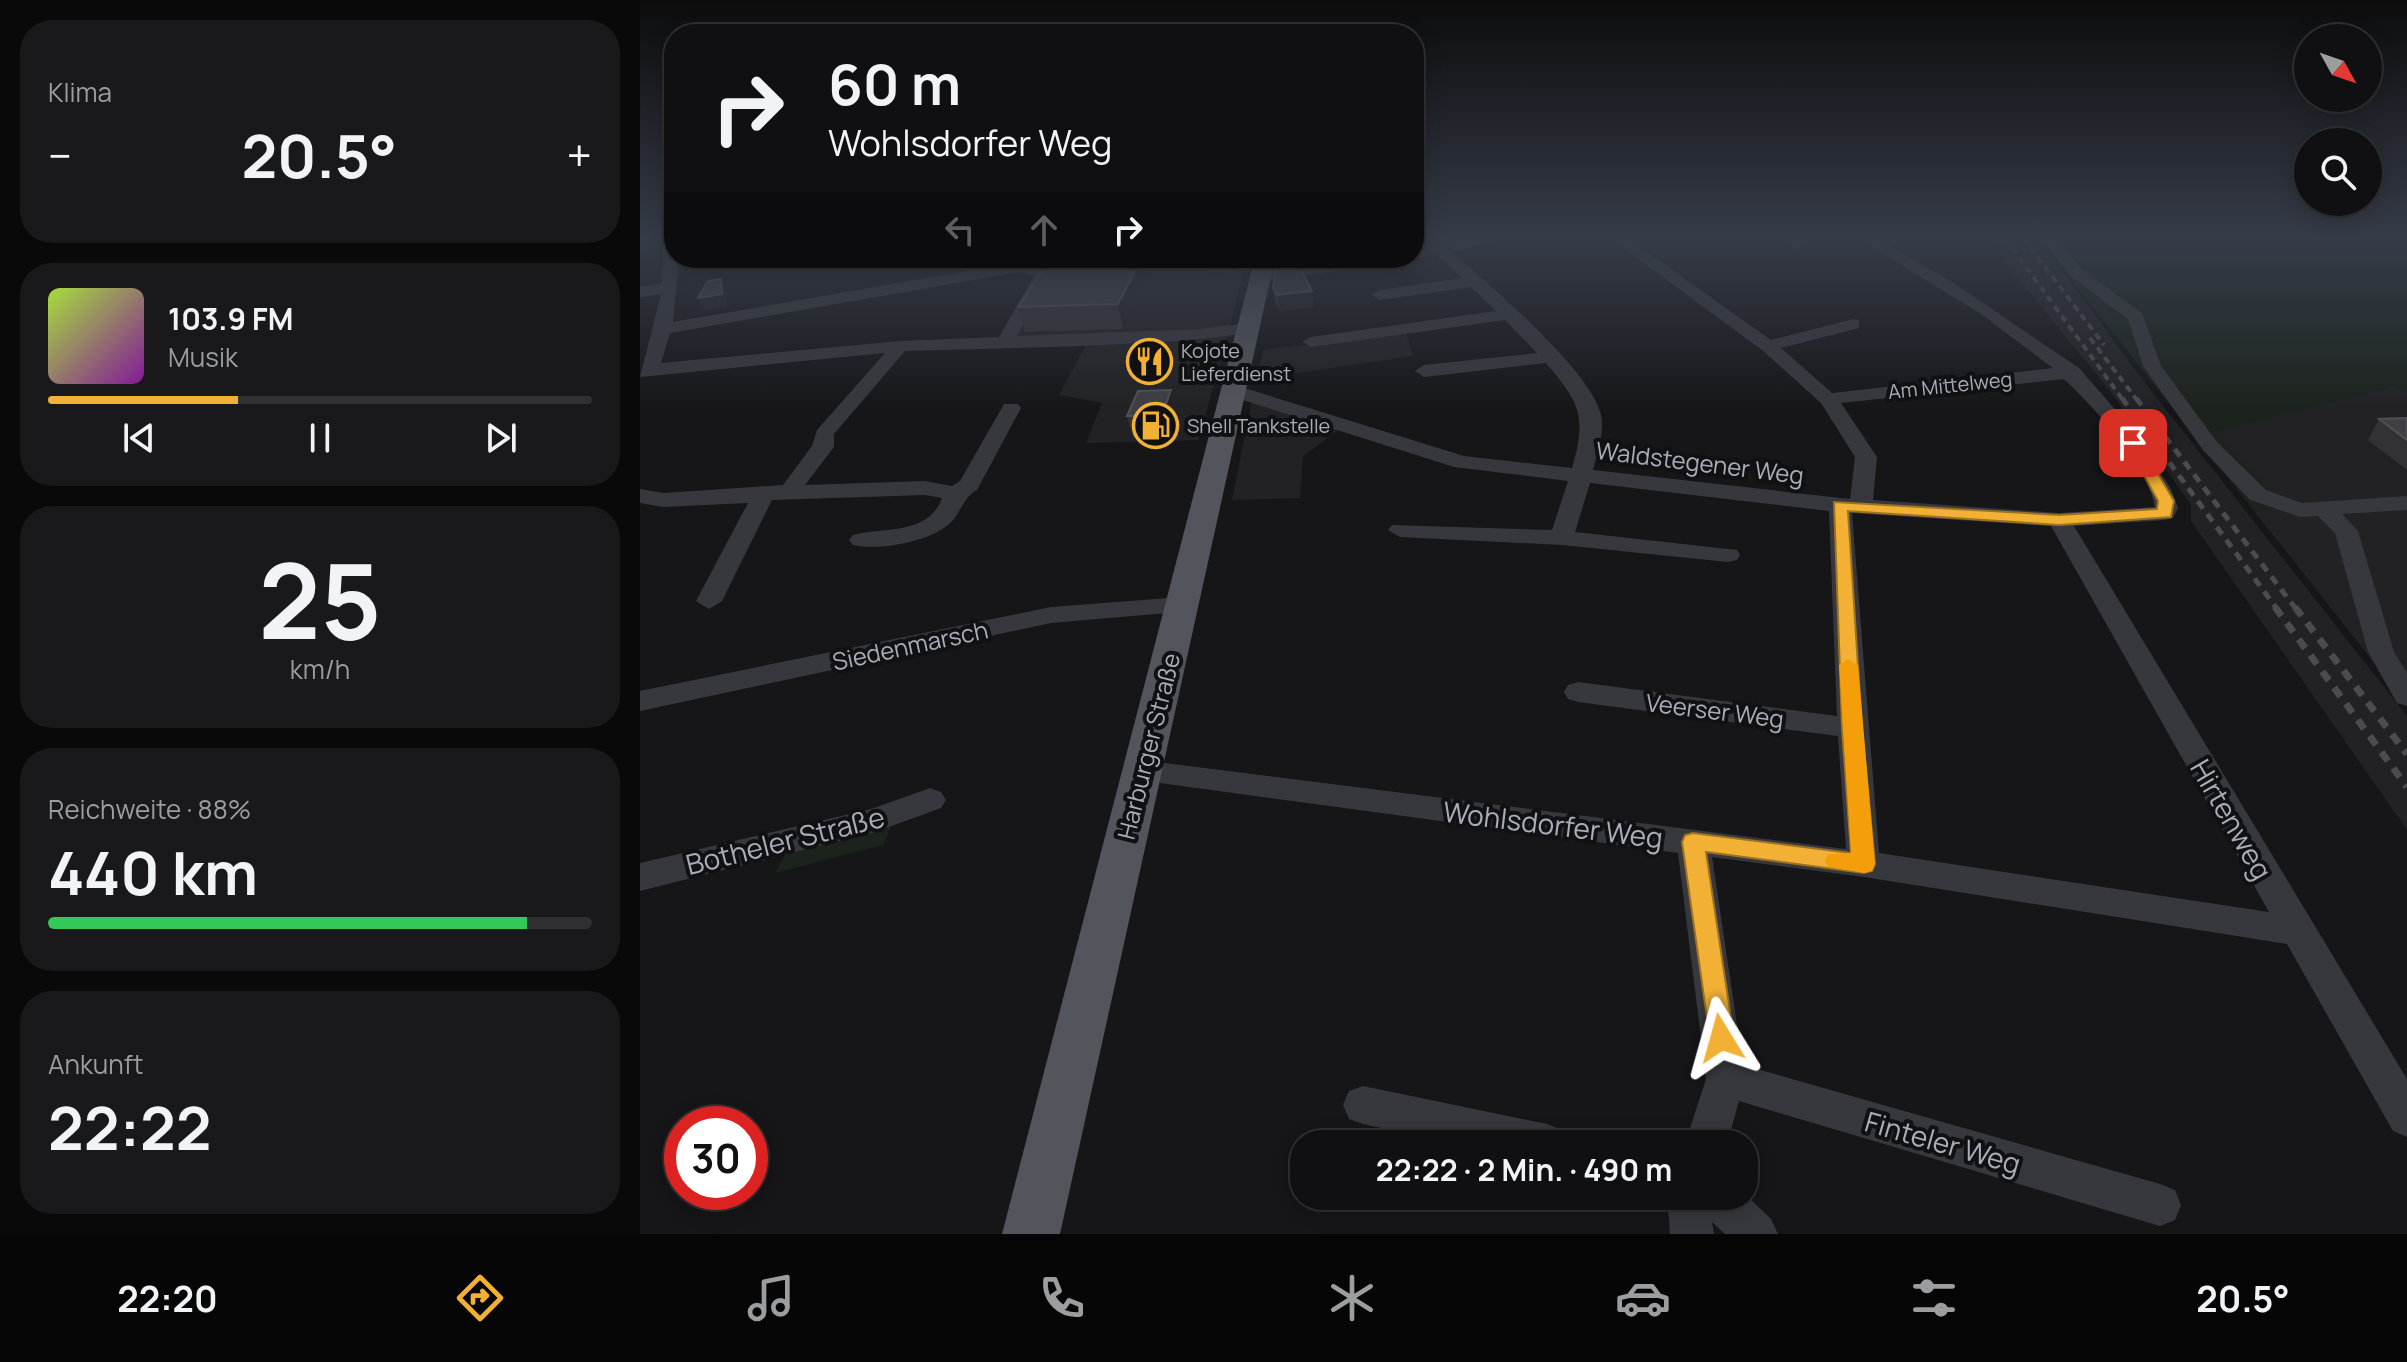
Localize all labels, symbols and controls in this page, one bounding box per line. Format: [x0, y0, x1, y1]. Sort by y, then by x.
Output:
north arrow [2294, 24, 2382, 112]
map controls [2294, 24, 2382, 216]
text: 60 m [828, 45, 961, 122]
icon: right [696, 56, 800, 160]
text: Klima [48, 74, 112, 110]
text: 20.5° [241, 114, 397, 196]
text: Wohlsdorfer Weg [828, 118, 1112, 167]
text: − [48, 125, 72, 185]
text: + [567, 125, 592, 185]
button: search [2294, 128, 2382, 216]
icon: left [938, 208, 982, 252]
icon: ahead [1022, 208, 1066, 252]
icon: right [1106, 208, 1150, 252]
text: 103.9 FM [168, 298, 293, 339]
restaurant icon: Kojote Lieferdienst [1126, 337, 1174, 385]
place label: Kojote Lieferdienst [1181, 337, 1291, 387]
text: Musik [168, 339, 238, 375]
street label: Am Mittelweg [1887, 365, 2013, 405]
fuel station icon: Shell Tankstelle [1132, 401, 1180, 449]
pin [2099, 409, 2167, 477]
place label: Shell Tankstelle [1187, 412, 1330, 439]
icon: previous [117, 416, 161, 460]
icon: pause [298, 416, 342, 460]
icon: next [479, 416, 523, 460]
icon: arrive [2111, 421, 2155, 465]
street label: Waldstegener Weg [1594, 433, 1806, 491]
text: 25 [259, 528, 381, 670]
street label: Siedenmarsch [829, 612, 991, 678]
street label: Harburger Straße [1109, 649, 1187, 843]
text: km/h [290, 651, 350, 687]
street label: Veerser Weg [1644, 685, 1786, 735]
street label: Hirtenweg [2182, 752, 2282, 886]
text: Reichweite · 88% [48, 791, 251, 827]
street label: Wohlsdorfer Weg [1441, 792, 1665, 856]
street label: Botheler Straße [682, 797, 888, 883]
text: 440 km [48, 831, 258, 913]
position arrow [1679, 996, 1763, 1080]
text: Ankunft [48, 1046, 143, 1082]
text: 22:22 [48, 1086, 211, 1168]
street label: Finteler Weg [1861, 1102, 2025, 1182]
speed limit sign: 30 [664, 1106, 768, 1210]
text: 22:22 · 2 Min. · 490 m [1376, 1149, 1672, 1190]
icon: directions [452, 1270, 508, 1326]
icon: music [743, 1270, 799, 1326]
icon: phone [1034, 1270, 1090, 1326]
icon: climate [1324, 1270, 1380, 1326]
icon: car [1615, 1270, 1671, 1326]
icon: filters [1906, 1270, 1962, 1326]
text: 22:20 [117, 1274, 218, 1323]
text: 20.5° [2196, 1274, 2290, 1323]

